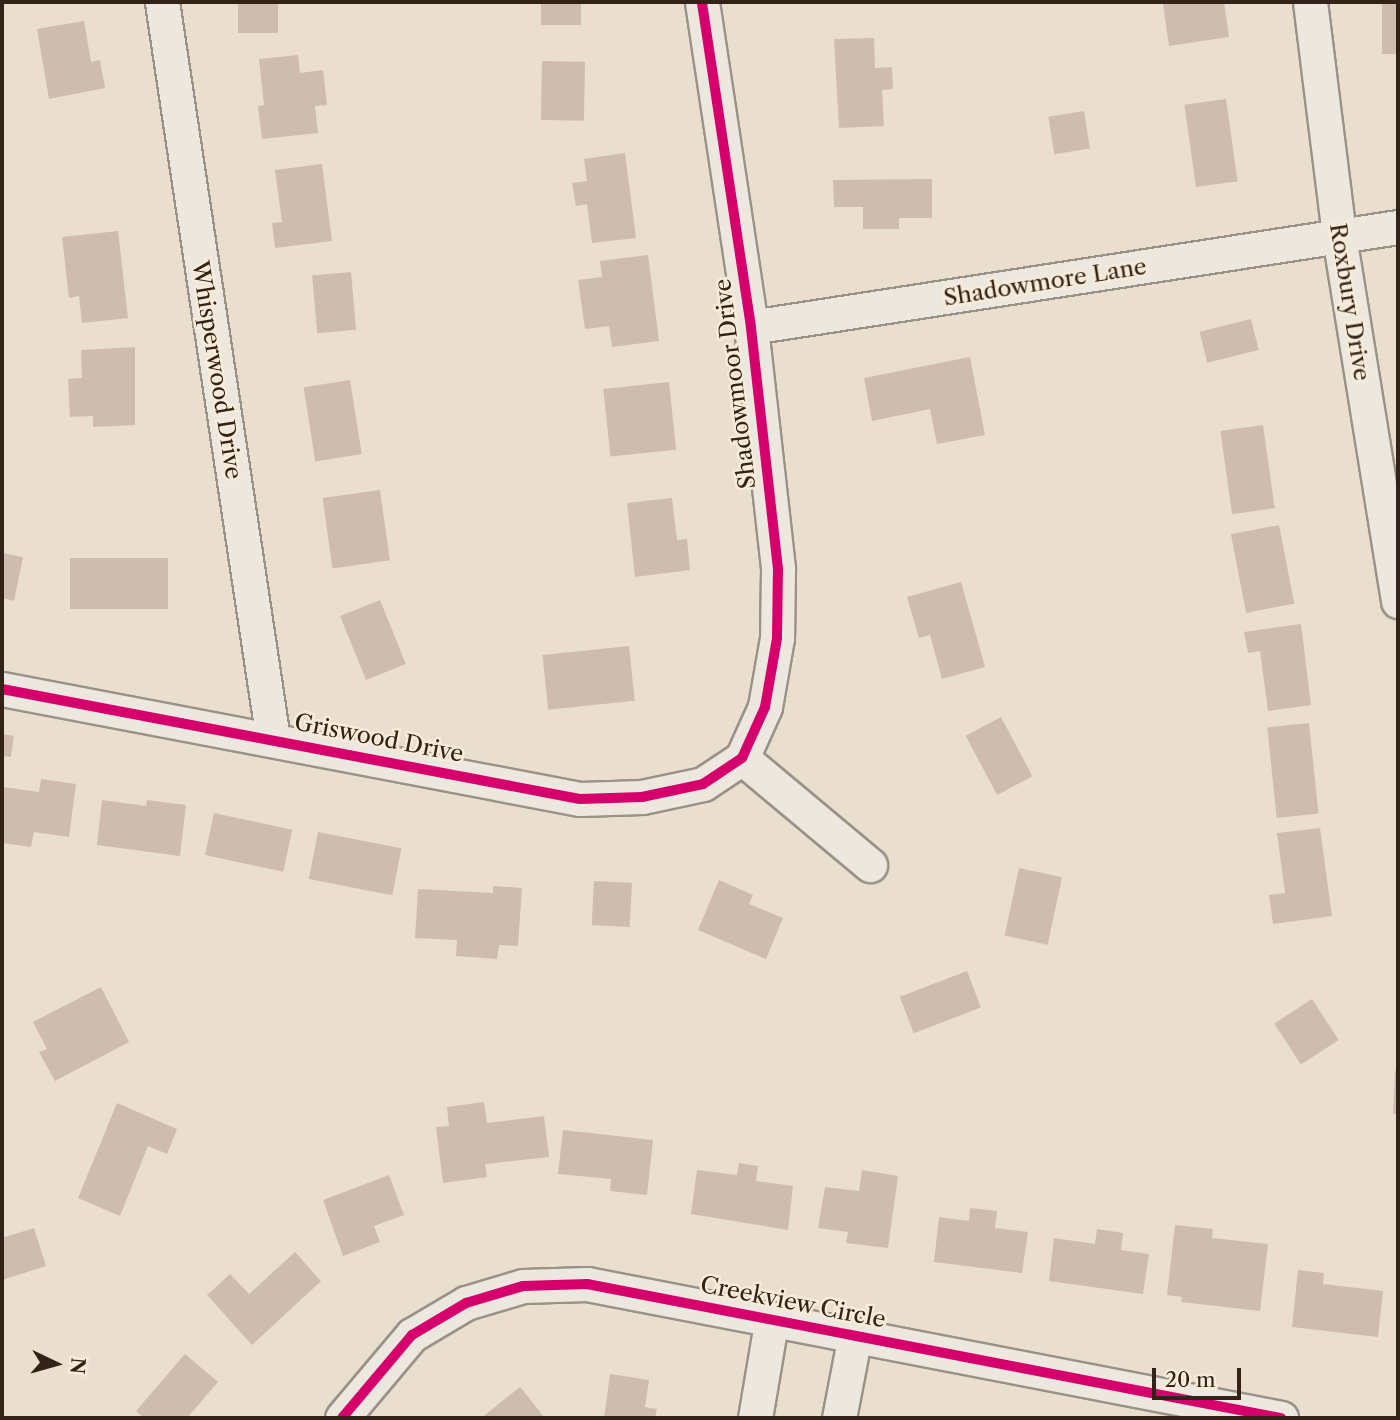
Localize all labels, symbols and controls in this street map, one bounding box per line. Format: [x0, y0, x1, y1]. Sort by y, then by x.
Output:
street label: Roxbury Drive [1324, 221, 1376, 383]
street label: Shadowmore Lane [942, 252, 1148, 312]
street label: Whisperwood Drive [186, 259, 248, 481]
street label: Shadowmoor Drive [708, 277, 762, 491]
street label: Griswood Drive [292, 708, 466, 768]
street label: Creekview Circle [698, 1270, 888, 1334]
north arrow [21, 1329, 91, 1399]
scale bar [1155, 1354, 1244, 1398]
text: N [65, 1357, 90, 1375]
text: 20 m [1165, 1367, 1216, 1392]

